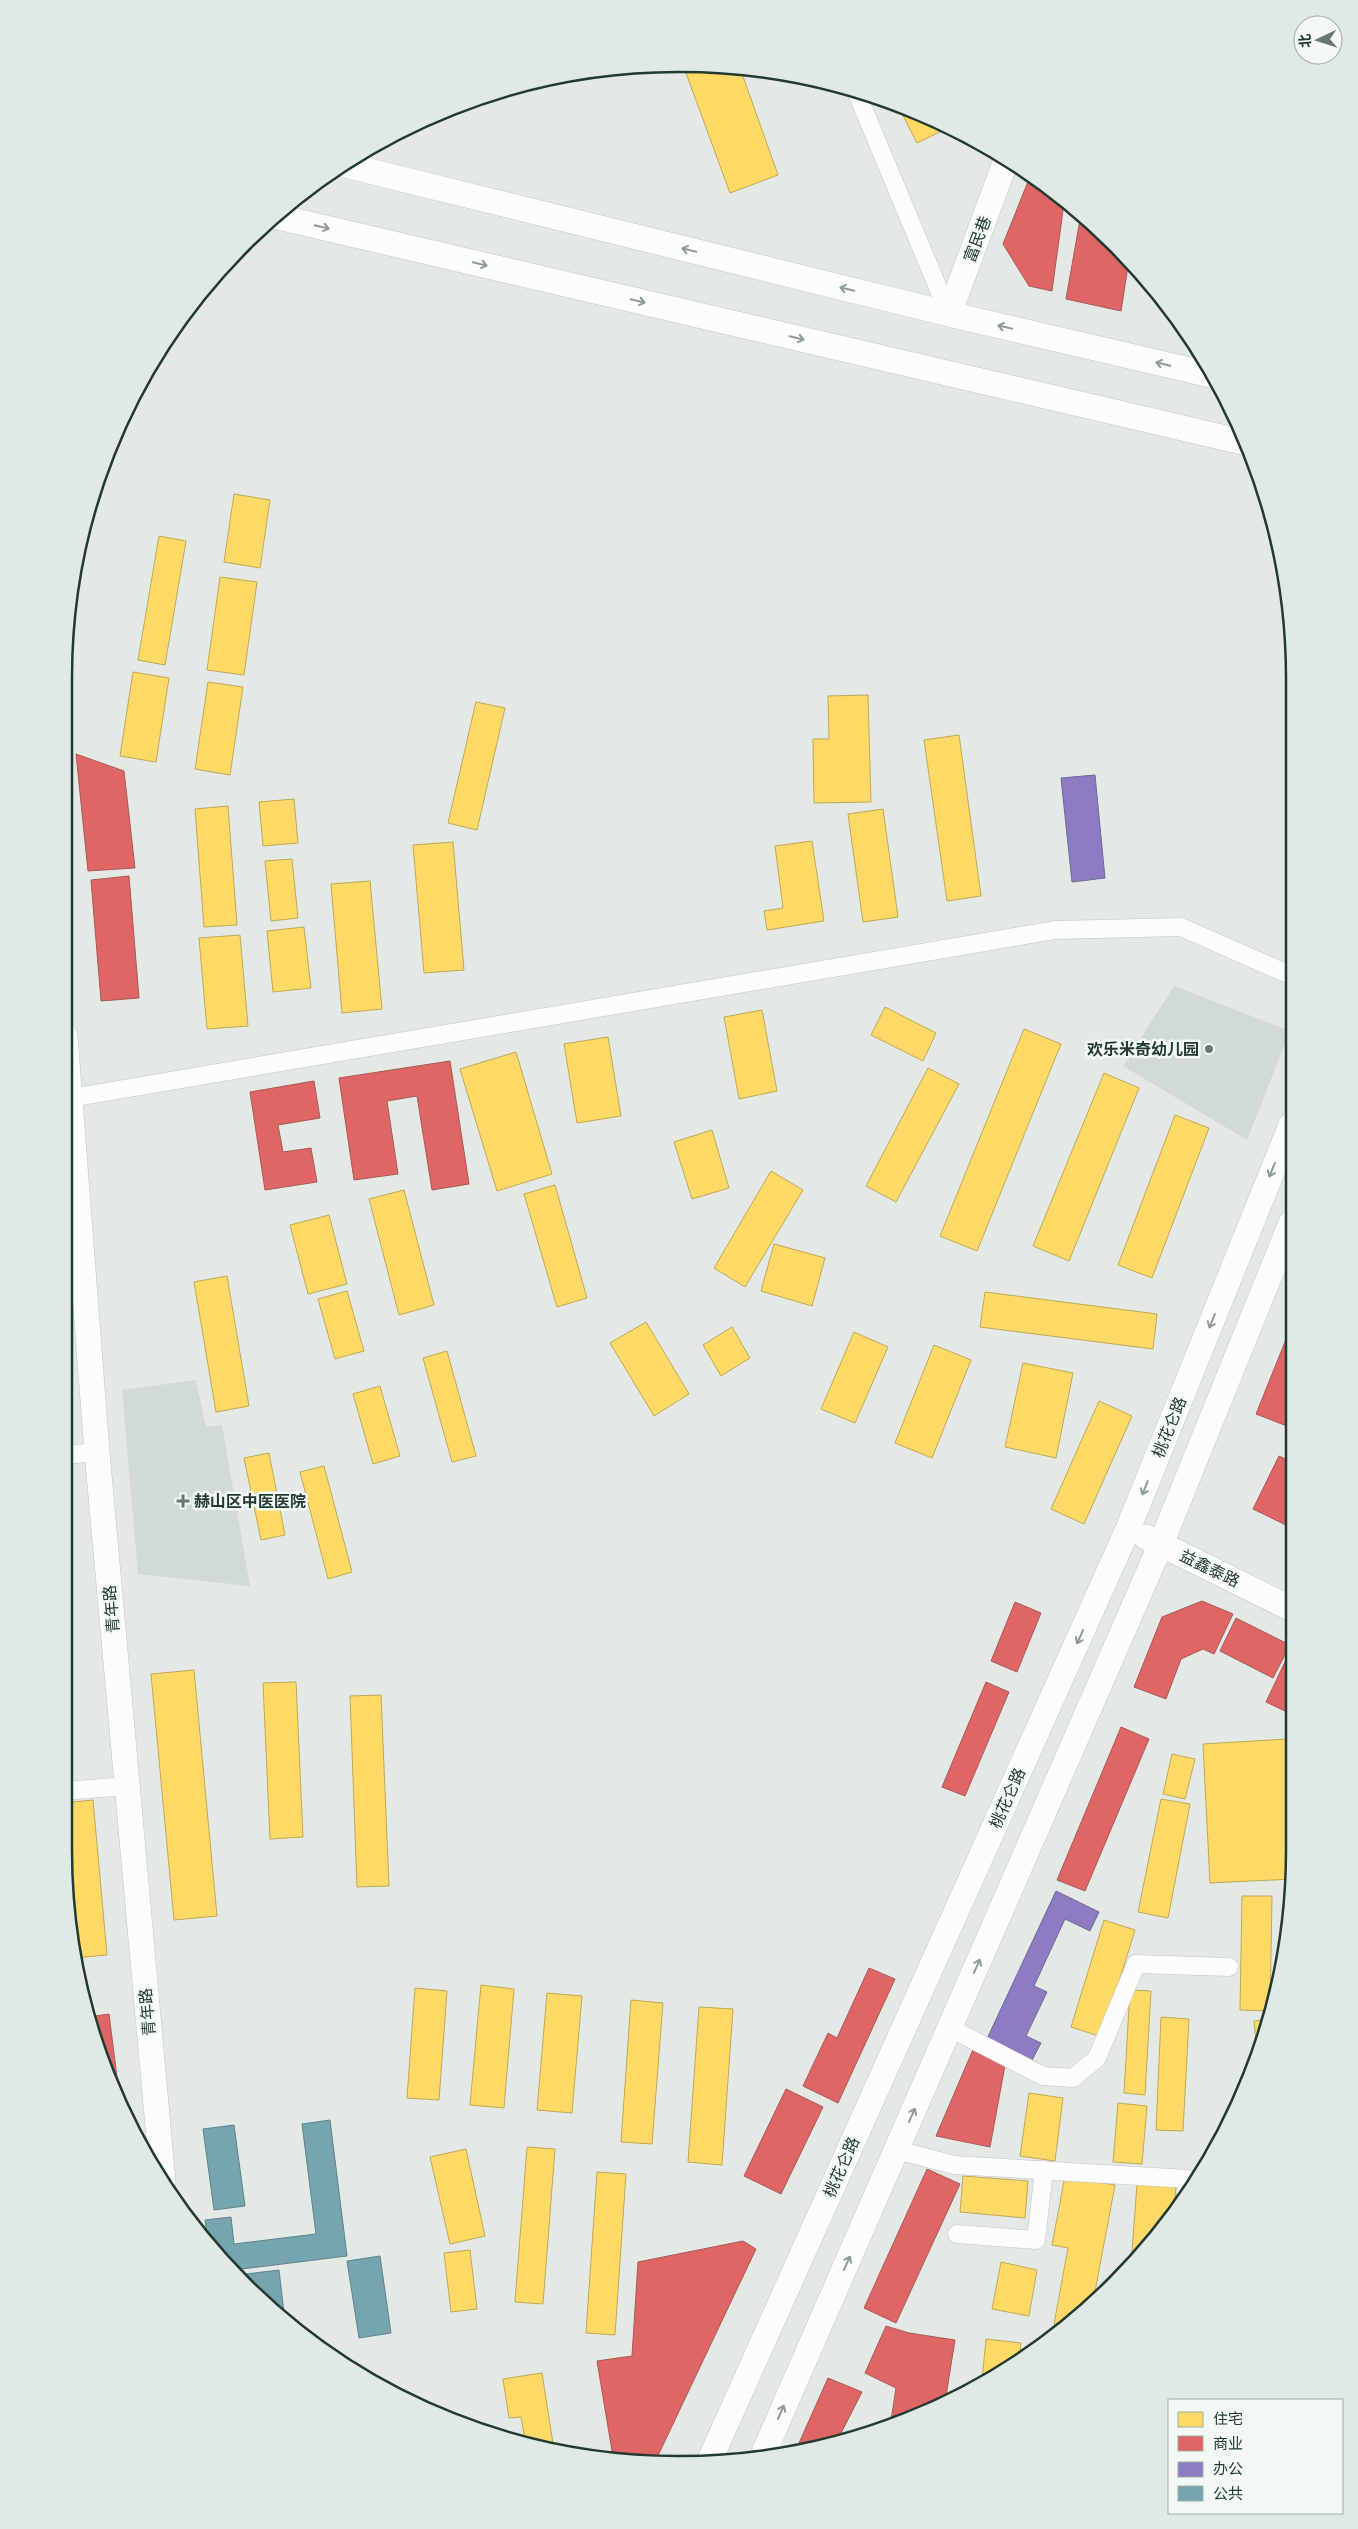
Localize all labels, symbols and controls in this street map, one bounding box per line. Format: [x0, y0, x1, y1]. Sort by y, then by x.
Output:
north arrow [1293, 15, 1343, 65]
text: 北 [1297, 33, 1314, 48]
street label: 富民巷 [960, 213, 995, 265]
one-way arrow [313, 223, 329, 232]
one-way arrow [682, 245, 698, 254]
one-way arrow [472, 260, 488, 269]
one-way arrow [839, 284, 855, 293]
one-way arrow [630, 297, 646, 306]
one-way arrow [997, 322, 1013, 331]
one-way arrow [788, 333, 804, 343]
one-way arrow [1156, 359, 1172, 368]
place label: 欢乐米奇幼儿园 [1087, 1040, 1199, 1059]
marker: 欢乐米奇幼儿园 [1203, 1043, 1215, 1055]
one-way arrow [1267, 1162, 1277, 1177]
one-way arrow [1207, 1313, 1216, 1328]
street label: 桃花仑路 [1149, 1394, 1190, 1460]
one-way arrow [1140, 1480, 1149, 1495]
place label: 赫山区中医医院 [194, 1492, 306, 1511]
marker: 赫山区中医医院 [176, 1494, 190, 1508]
street label: 益鑫泰路 [1177, 1546, 1243, 1591]
street label: 青年路 [100, 1584, 123, 1634]
one-way arrow [1075, 1629, 1084, 1644]
street label: 桃花仑路 [986, 1765, 1029, 1831]
one-way arrow [973, 1959, 983, 1974]
street label: 青年路 [136, 1987, 159, 2037]
one-way arrow [907, 2108, 917, 2123]
street label: 桃花仑路 [820, 2134, 863, 2200]
one-way arrow [842, 2256, 852, 2271]
legend [1168, 2399, 1343, 2514]
one-way arrow [777, 2405, 787, 2420]
text: 住宅 [1213, 2410, 1243, 2428]
text: 商业 [1213, 2435, 1243, 2453]
text: 办公 [1213, 2460, 1243, 2478]
text: 公共 [1213, 2485, 1243, 2503]

